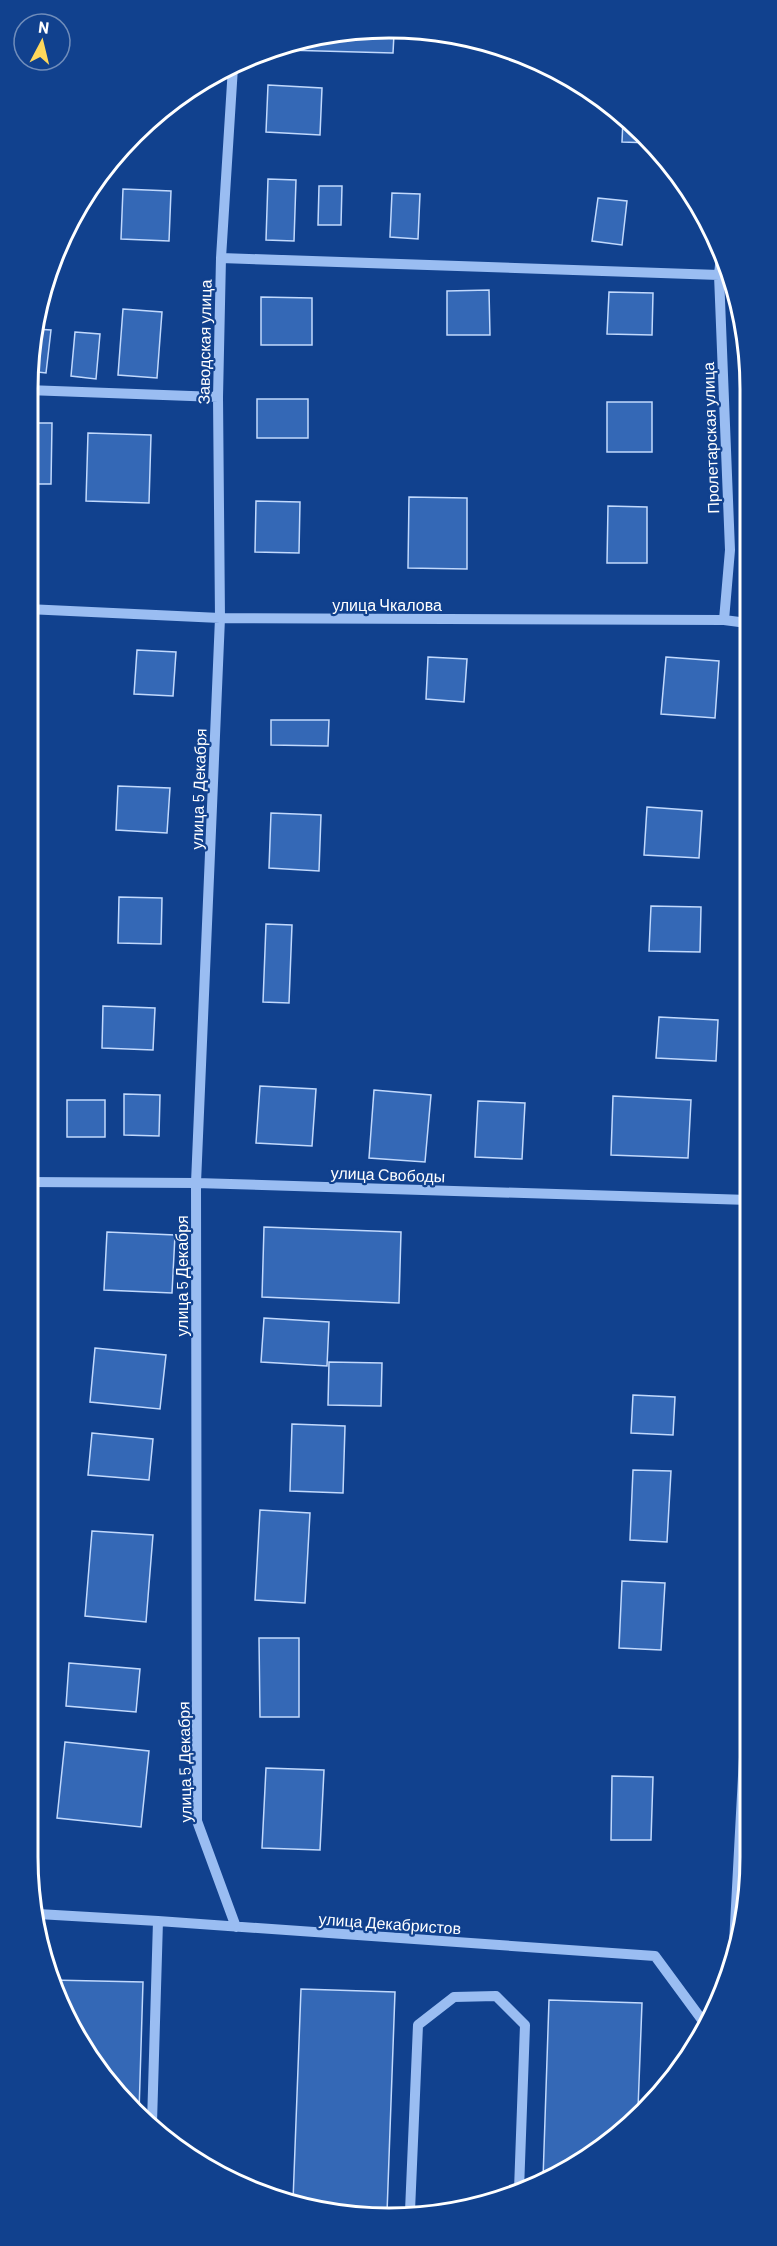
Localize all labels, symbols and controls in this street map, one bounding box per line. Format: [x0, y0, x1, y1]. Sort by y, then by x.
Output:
north arrow [12, 12, 72, 72]
text: N [37, 17, 50, 37]
street label: Заводская улица [193, 279, 215, 405]
street label: Пролетарская улица [698, 362, 722, 514]
street label: улица Чкалова [332, 595, 442, 614]
street label: улица 5 Декабря [186, 728, 210, 850]
street label: улица Свободы [330, 1163, 446, 1185]
street label: улица 5 Декабря [172, 1215, 191, 1337]
street label: улица 5 Декабря [173, 1701, 195, 1823]
street label: улица Декабристов [318, 1909, 462, 1937]

